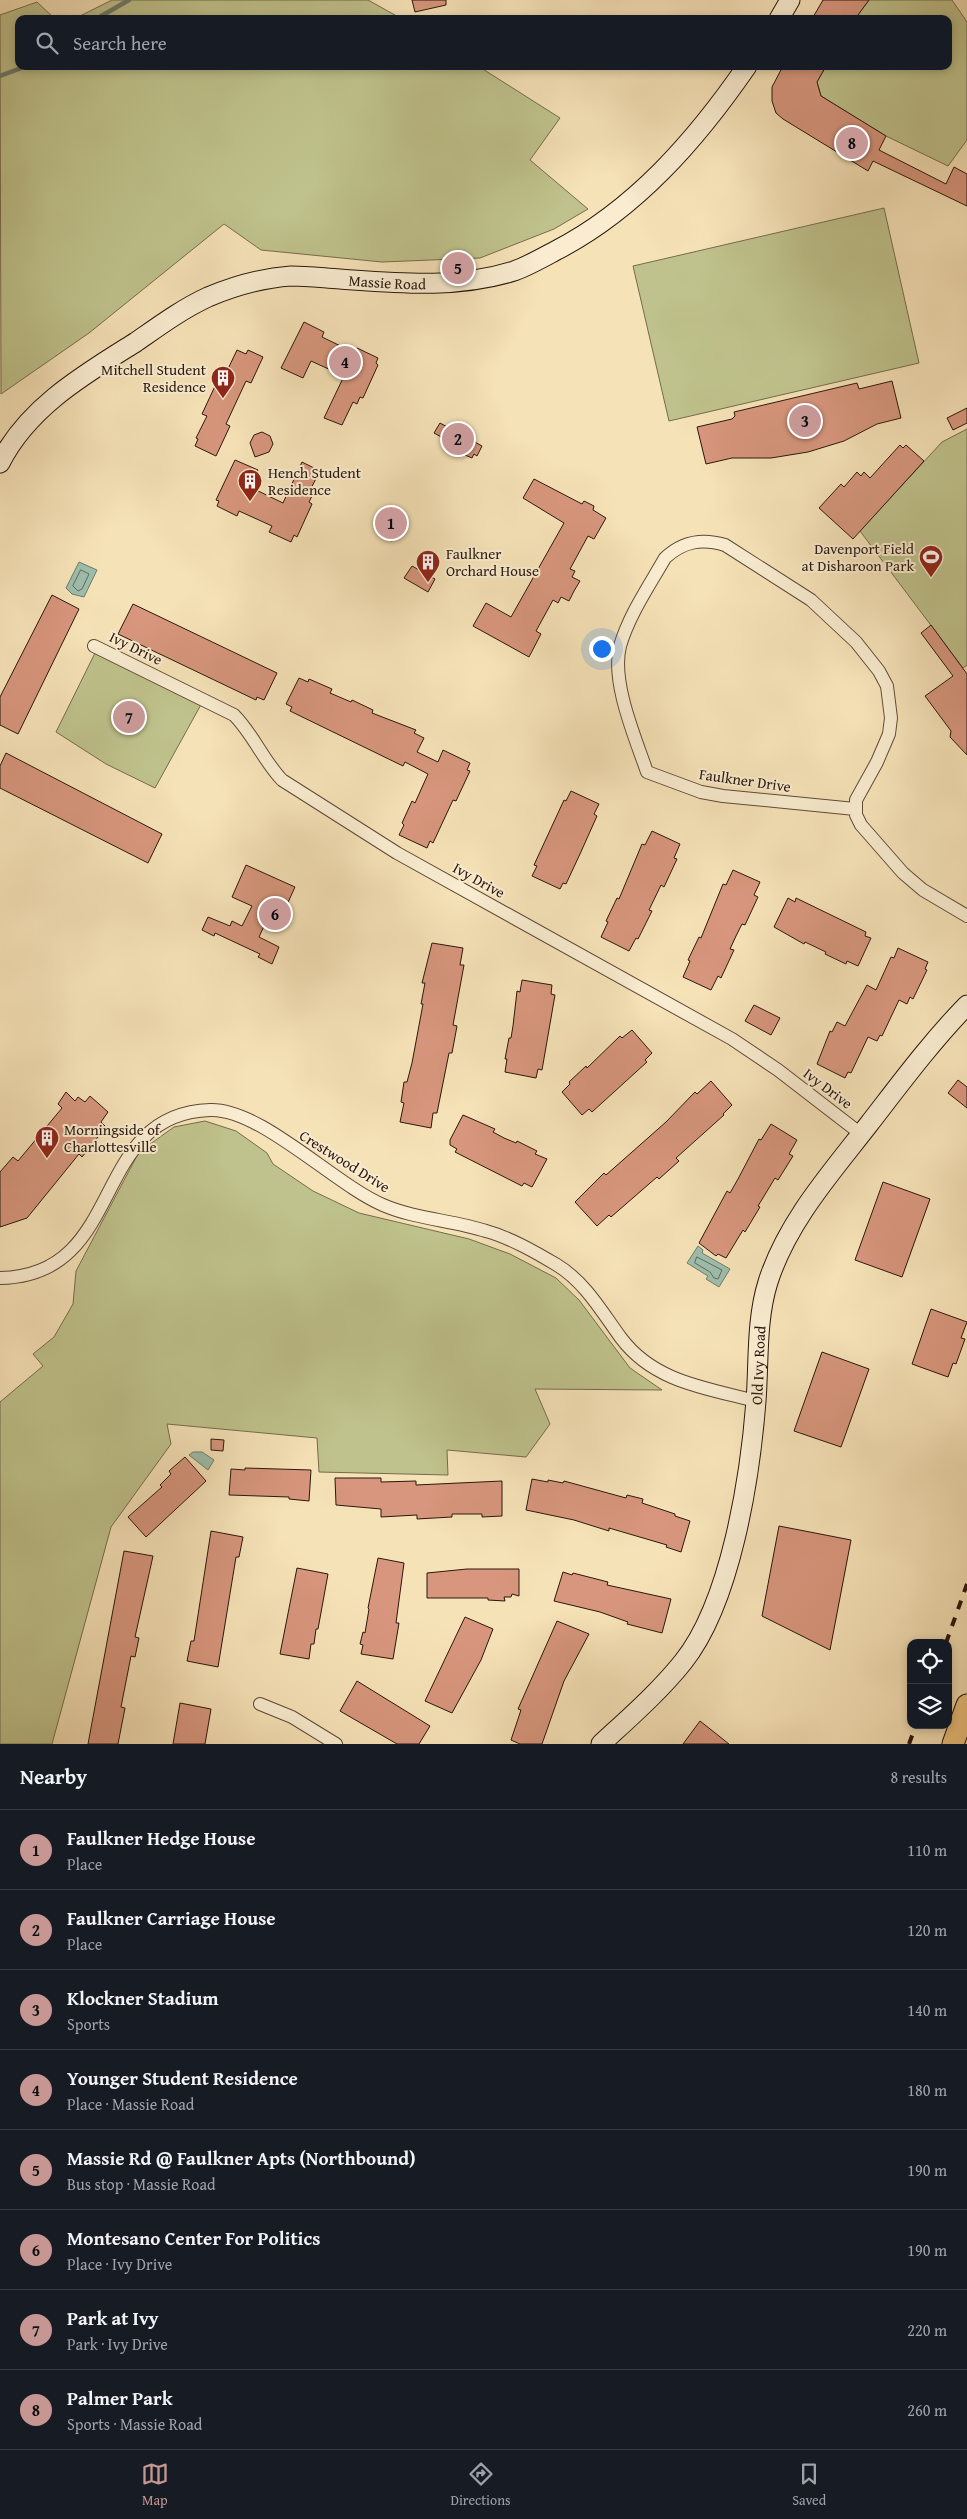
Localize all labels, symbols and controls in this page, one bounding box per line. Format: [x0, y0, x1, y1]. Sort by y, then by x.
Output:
search box [15, 15, 952, 70]
icon: search [33, 29, 61, 57]
text: Search here [73, 29, 167, 57]
pin: 8 [836, 124, 868, 162]
pin: 5 [442, 249, 474, 287]
street label: Massie Road [348, 269, 426, 294]
pin: 4 [329, 343, 361, 381]
place label: Mitchell Student Residence [101, 359, 207, 397]
building icon: Mitchell Student Residence [210, 365, 236, 399]
pin: 3 [789, 402, 821, 440]
pin: 2 [442, 420, 474, 458]
place label: Hench Student Residence [268, 462, 362, 500]
building icon: Hench Student Residence [237, 468, 263, 502]
pin: 1 [375, 504, 407, 542]
place label: Davenport Field at Disharoon Park [802, 538, 914, 576]
place label: Faulkner Orchard House [446, 543, 539, 581]
sports icon: Davenport Field at Disharoon Park [918, 544, 944, 578]
building icon: Faulkner Orchard House [415, 549, 441, 583]
street label: Ivy Drive [106, 626, 166, 670]
your location [589, 636, 615, 662]
pin: 7 [113, 698, 145, 736]
street label: Faulkner Drive [698, 763, 792, 797]
street label: Ivy Drive [449, 857, 509, 903]
pin: 6 [259, 895, 291, 933]
street label: Ivy Drive [799, 1063, 857, 1113]
place label: Morningside of Charlottesville [64, 1119, 162, 1157]
building icon: Morningside of Charlottesville [34, 1125, 60, 1159]
street label: Crestwood Drive [296, 1125, 394, 1197]
street label: Old Ivy Road [745, 1325, 770, 1406]
map controls [907, 1639, 952, 1729]
button: locate [907, 1639, 952, 1684]
button: layers [907, 1684, 952, 1729]
text: Nearby [20, 1761, 87, 1792]
text: 8 results [890, 1765, 947, 1789]
text: Faulkner Hedge House [67, 1824, 256, 1852]
text: 1 [32, 1838, 40, 1862]
text: 110 m [907, 1838, 947, 1862]
text: Place [67, 1852, 102, 1876]
text: Faulkner Carriage House [67, 1904, 276, 1932]
text: 2 [32, 1918, 40, 1942]
text: 120 m [907, 1918, 947, 1942]
text: Place [67, 1932, 102, 1956]
text: Klockner Stadium [67, 1984, 219, 2012]
text: 3 [32, 1998, 40, 2022]
text: 140 m [907, 1998, 947, 2022]
text: Sports [67, 2012, 110, 2036]
text: Younger Student Residence [67, 2064, 298, 2092]
text: 4 [32, 2078, 40, 2102]
text: 180 m [907, 2078, 947, 2102]
text: Place · Massie Road [67, 2092, 194, 2116]
text: Massie Rd @ Faulkner Apts (Northbound) [67, 2144, 416, 2172]
text: 5 [32, 2158, 40, 2182]
text: 190 m [907, 2158, 947, 2182]
text: Bus stop · Massie Road [67, 2172, 215, 2196]
text: Montesano Center For Politics [67, 2224, 320, 2252]
text: 6 [32, 2238, 40, 2262]
text: 190 m [907, 2238, 947, 2262]
text: Place · Ivy Drive [67, 2252, 172, 2276]
text: Park at Ivy [67, 2304, 159, 2332]
text: 7 [32, 2318, 40, 2342]
text: 220 m [907, 2318, 947, 2342]
text: Park · Ivy Drive [67, 2332, 168, 2356]
text: Palmer Park [67, 2384, 173, 2412]
text: 8 [32, 2398, 40, 2422]
text: 260 m [907, 2398, 947, 2422]
text: Sports · Massie Road [67, 2412, 202, 2436]
tab: Map [141, 2460, 169, 2510]
tab: Directions [450, 2460, 511, 2510]
tab: Saved [792, 2460, 826, 2510]

